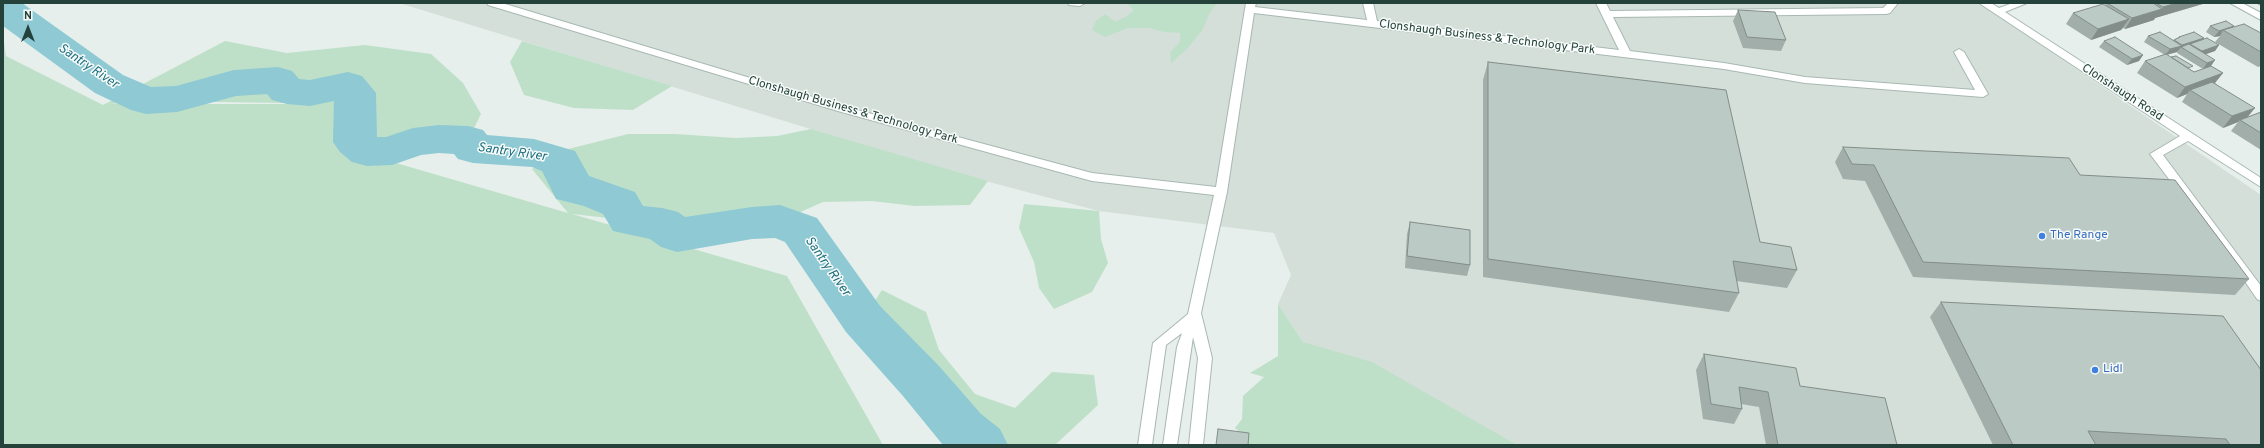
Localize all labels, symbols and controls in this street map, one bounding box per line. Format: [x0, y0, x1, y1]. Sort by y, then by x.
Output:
north arrow [8, 8, 48, 48]
text: N [24, 9, 32, 23]
street label: Clonshaugh Business & Technology Park [1378, 18, 1596, 58]
water label: Santry River [55, 41, 121, 93]
street label: Clonshaugh Road [2079, 61, 2165, 125]
street label: Clonshaugh Business & Technology Park [746, 74, 960, 148]
water label: Santry River [477, 140, 547, 166]
place label: The Range [2050, 229, 2108, 243]
marker: The Range [2037, 231, 2047, 241]
water label: Santry River [801, 234, 853, 300]
place label: Lidl [2103, 363, 2123, 377]
marker: Lidl [2090, 365, 2100, 375]

